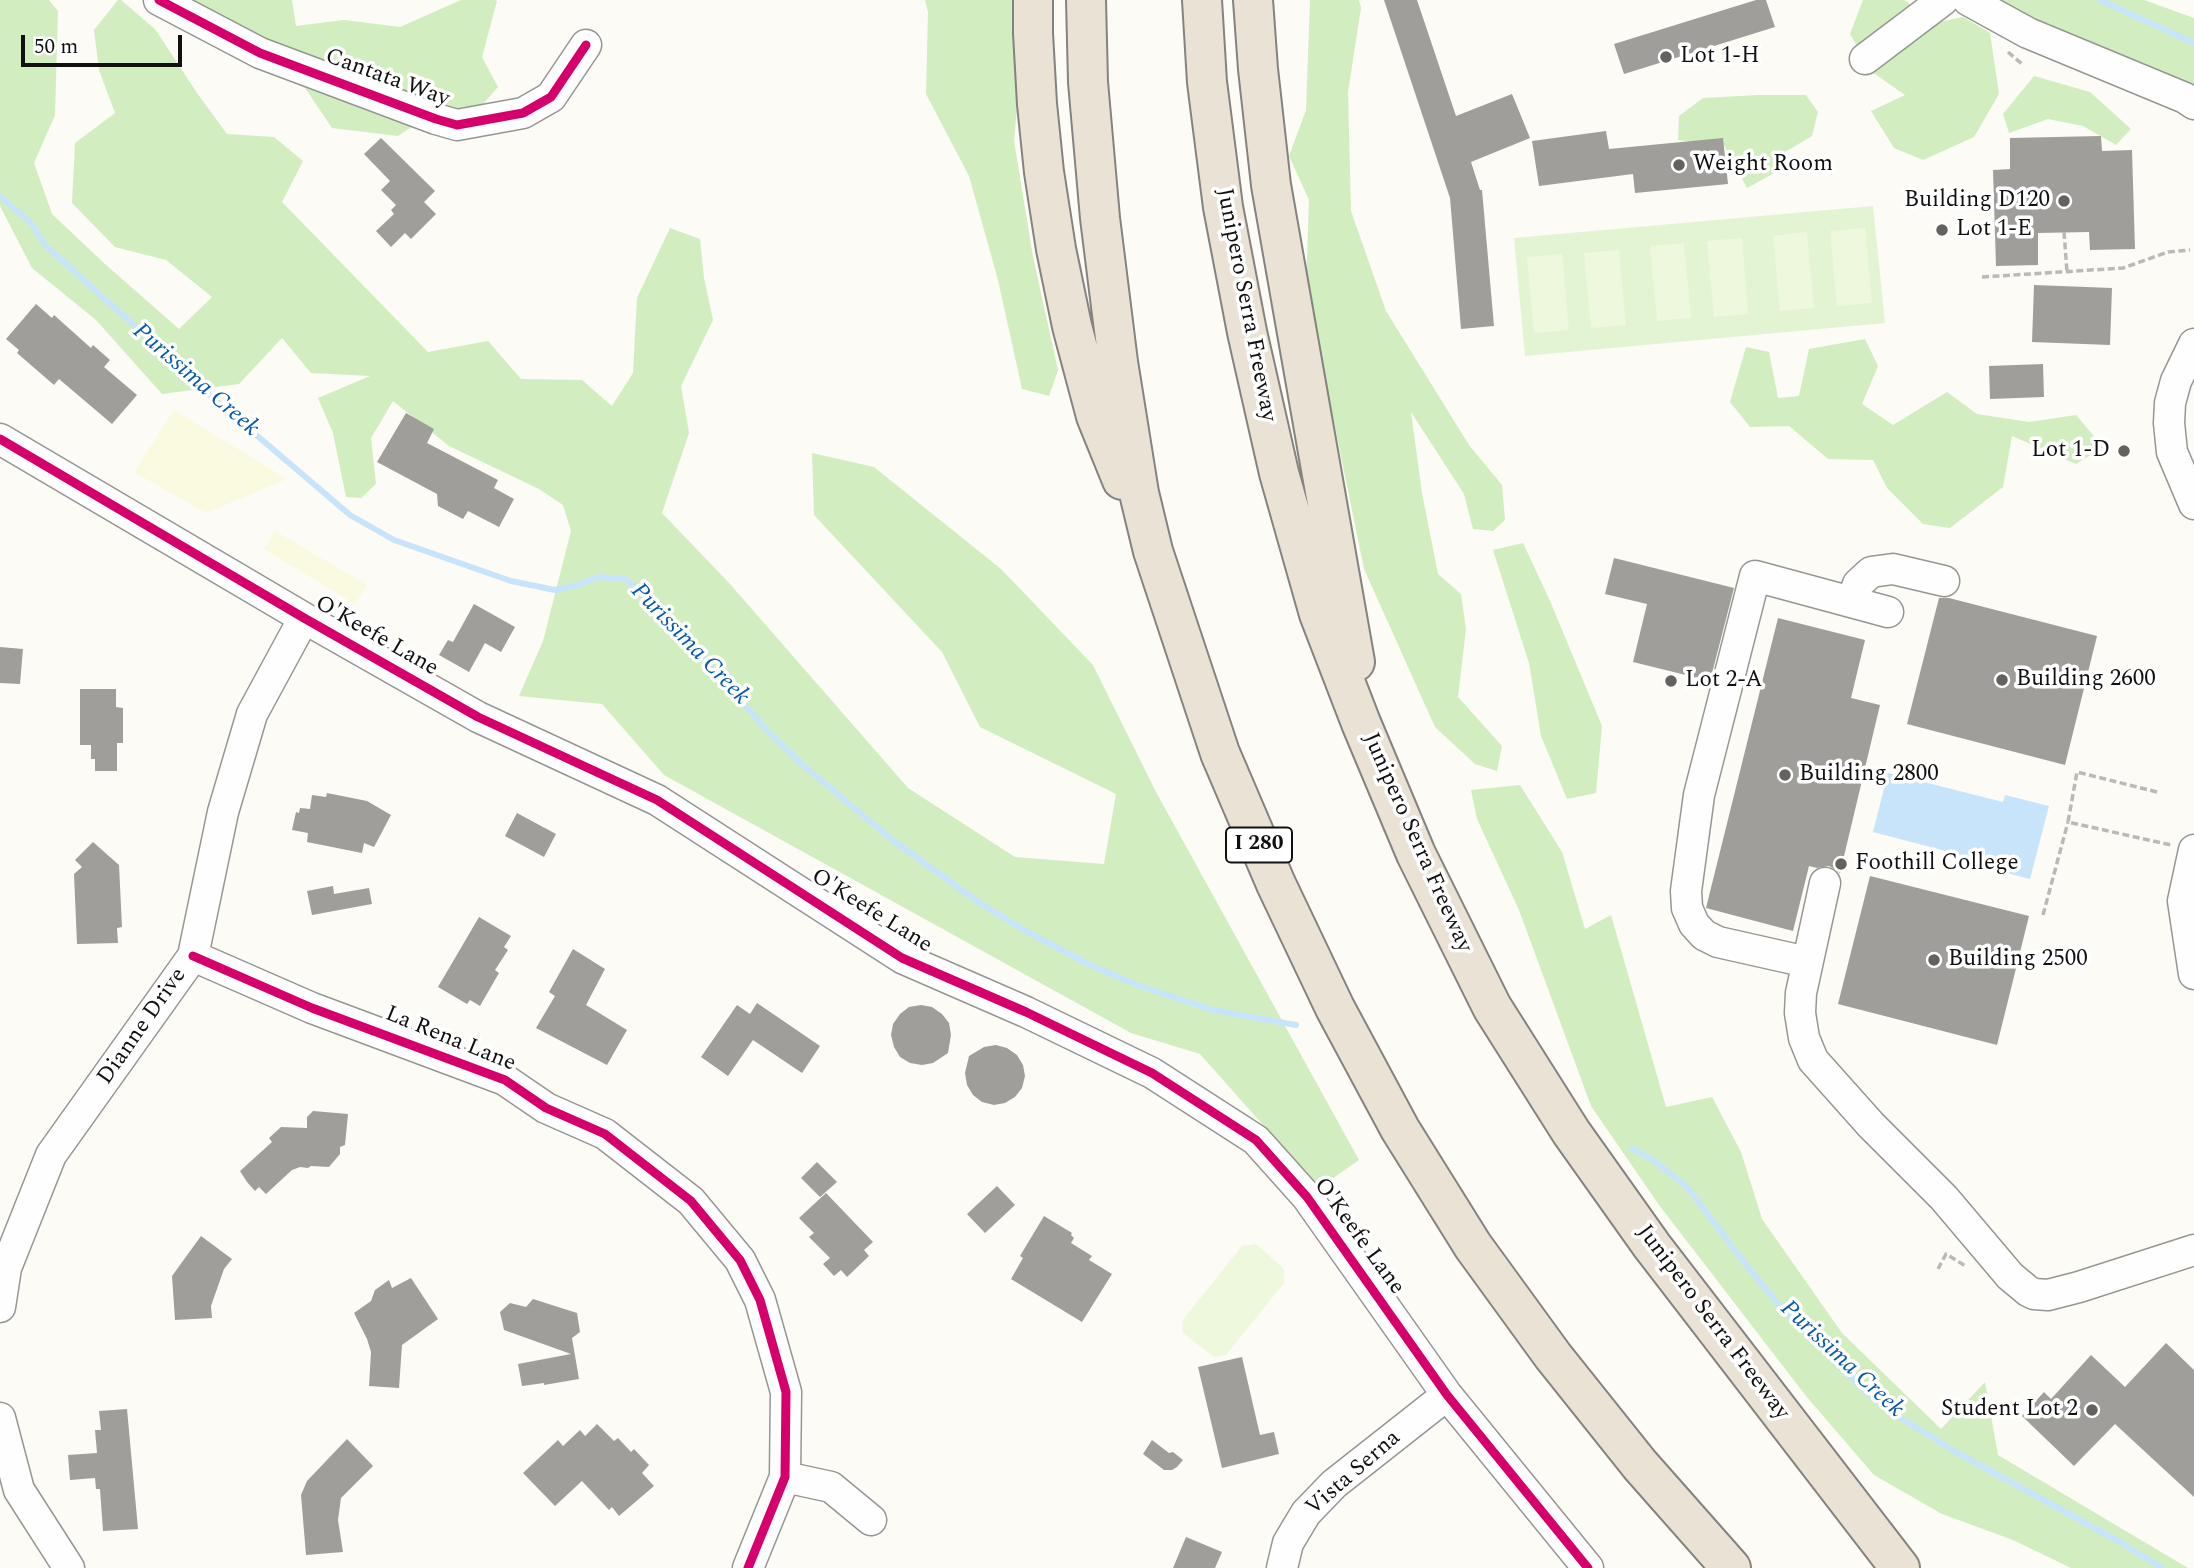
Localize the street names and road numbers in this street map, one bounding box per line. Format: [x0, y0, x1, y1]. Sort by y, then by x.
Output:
street label: Cantata Way [321, 44, 453, 114]
street label: Junipero Serra Freeway [1209, 186, 1281, 424]
street label: O'Keefe Lane [309, 591, 443, 683]
street label: Junipero Serra Freeway [1355, 729, 1477, 957]
road number: I 280 [1226, 828, 1292, 862]
street label: O'Keefe Lane [805, 864, 937, 960]
street label: Dianne Drive [93, 963, 193, 1091]
street label: La Rena Lane [381, 1001, 519, 1079]
street label: O'Keefe Lane [1306, 1173, 1410, 1301]
street label: Junipero Serra Freeway [1630, 1220, 1794, 1426]
street label: Vista Serna [1301, 1425, 1407, 1523]

